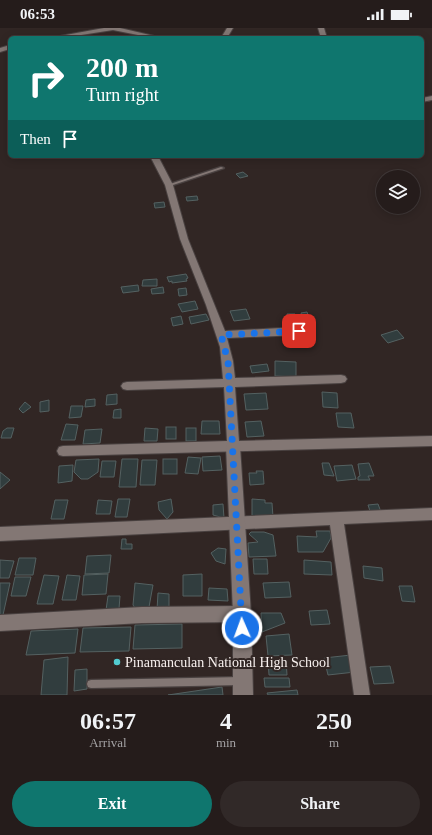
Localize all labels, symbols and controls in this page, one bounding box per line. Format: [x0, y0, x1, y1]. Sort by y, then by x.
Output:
text: 06:53 [20, 6, 55, 22]
icon: right [20, 52, 72, 104]
text: 200 m [86, 52, 158, 83]
text: Turn right [86, 85, 159, 105]
icon: arrive [59, 128, 81, 150]
text: Then [20, 131, 51, 147]
map controls [376, 170, 420, 214]
button: layers [376, 170, 420, 214]
pin [282, 314, 316, 348]
icon: arrive [288, 320, 310, 342]
position arrow [221, 607, 263, 649]
place label: Pinamanculan National High School [125, 655, 330, 670]
marker: Pinamanculan National High School [112, 657, 122, 667]
text: 06:57 [80, 708, 136, 734]
text: 4 [220, 708, 232, 734]
text: 250 [316, 708, 352, 734]
text: Arrival [89, 735, 127, 750]
text: min [216, 735, 236, 750]
text: m [329, 735, 339, 750]
button: Exit [12, 781, 212, 827]
button: Share [220, 781, 420, 827]

